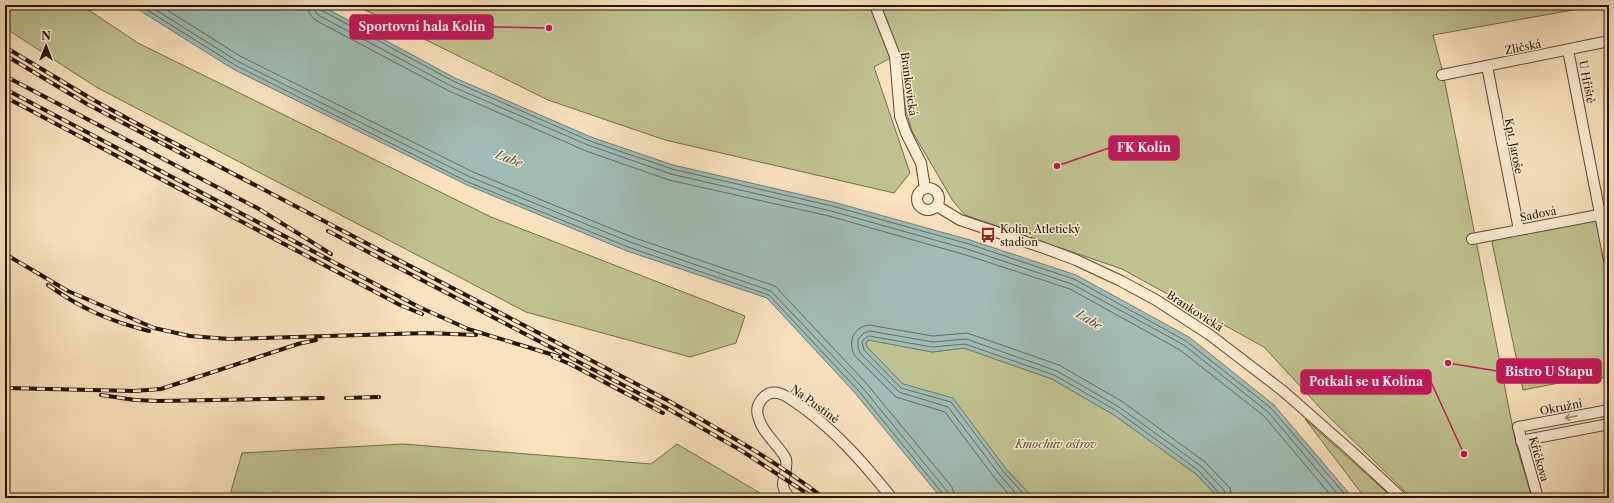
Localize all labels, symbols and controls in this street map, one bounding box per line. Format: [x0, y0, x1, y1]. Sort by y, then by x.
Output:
callout: Sportovní hala Kolín [350, 15, 493, 39]
text: Sportovní hala Kolín [358, 19, 486, 34]
north arrow [26, 26, 66, 66]
text: N [41, 29, 51, 43]
street label: Zličská [1504, 37, 1543, 57]
street label: Brankovická [898, 51, 920, 117]
street label: U Hřiště [1576, 59, 1598, 105]
street label: Kpt. Jaroše [1502, 117, 1526, 175]
callout: FK Kolín [1109, 136, 1179, 160]
text: FK Kolín [1117, 140, 1172, 155]
water label: Labe [493, 146, 526, 171]
street label: Sadová [1519, 204, 1558, 224]
place label: Kolín, Atletický stadion [1000, 222, 1081, 249]
bus stop icon: Kolín, Atletický stadion [979, 226, 997, 244]
street label: Brankovická [1164, 288, 1226, 334]
water label: Labe [1073, 306, 1106, 334]
callout: Bistro U Stapu [1497, 359, 1601, 383]
text: Bistro U Stapu [1505, 364, 1593, 379]
callout: Potkali se u Kolína [1301, 370, 1431, 394]
text: Potkali se u Kolína [1309, 374, 1424, 389]
street label: Na Pustině [788, 382, 842, 426]
street label: Okružní [1539, 396, 1584, 418]
one-way arrow [1565, 414, 1578, 422]
street label: Křičkova [1526, 435, 1552, 483]
park label: Kmochův ostrov [1014, 437, 1097, 451]

